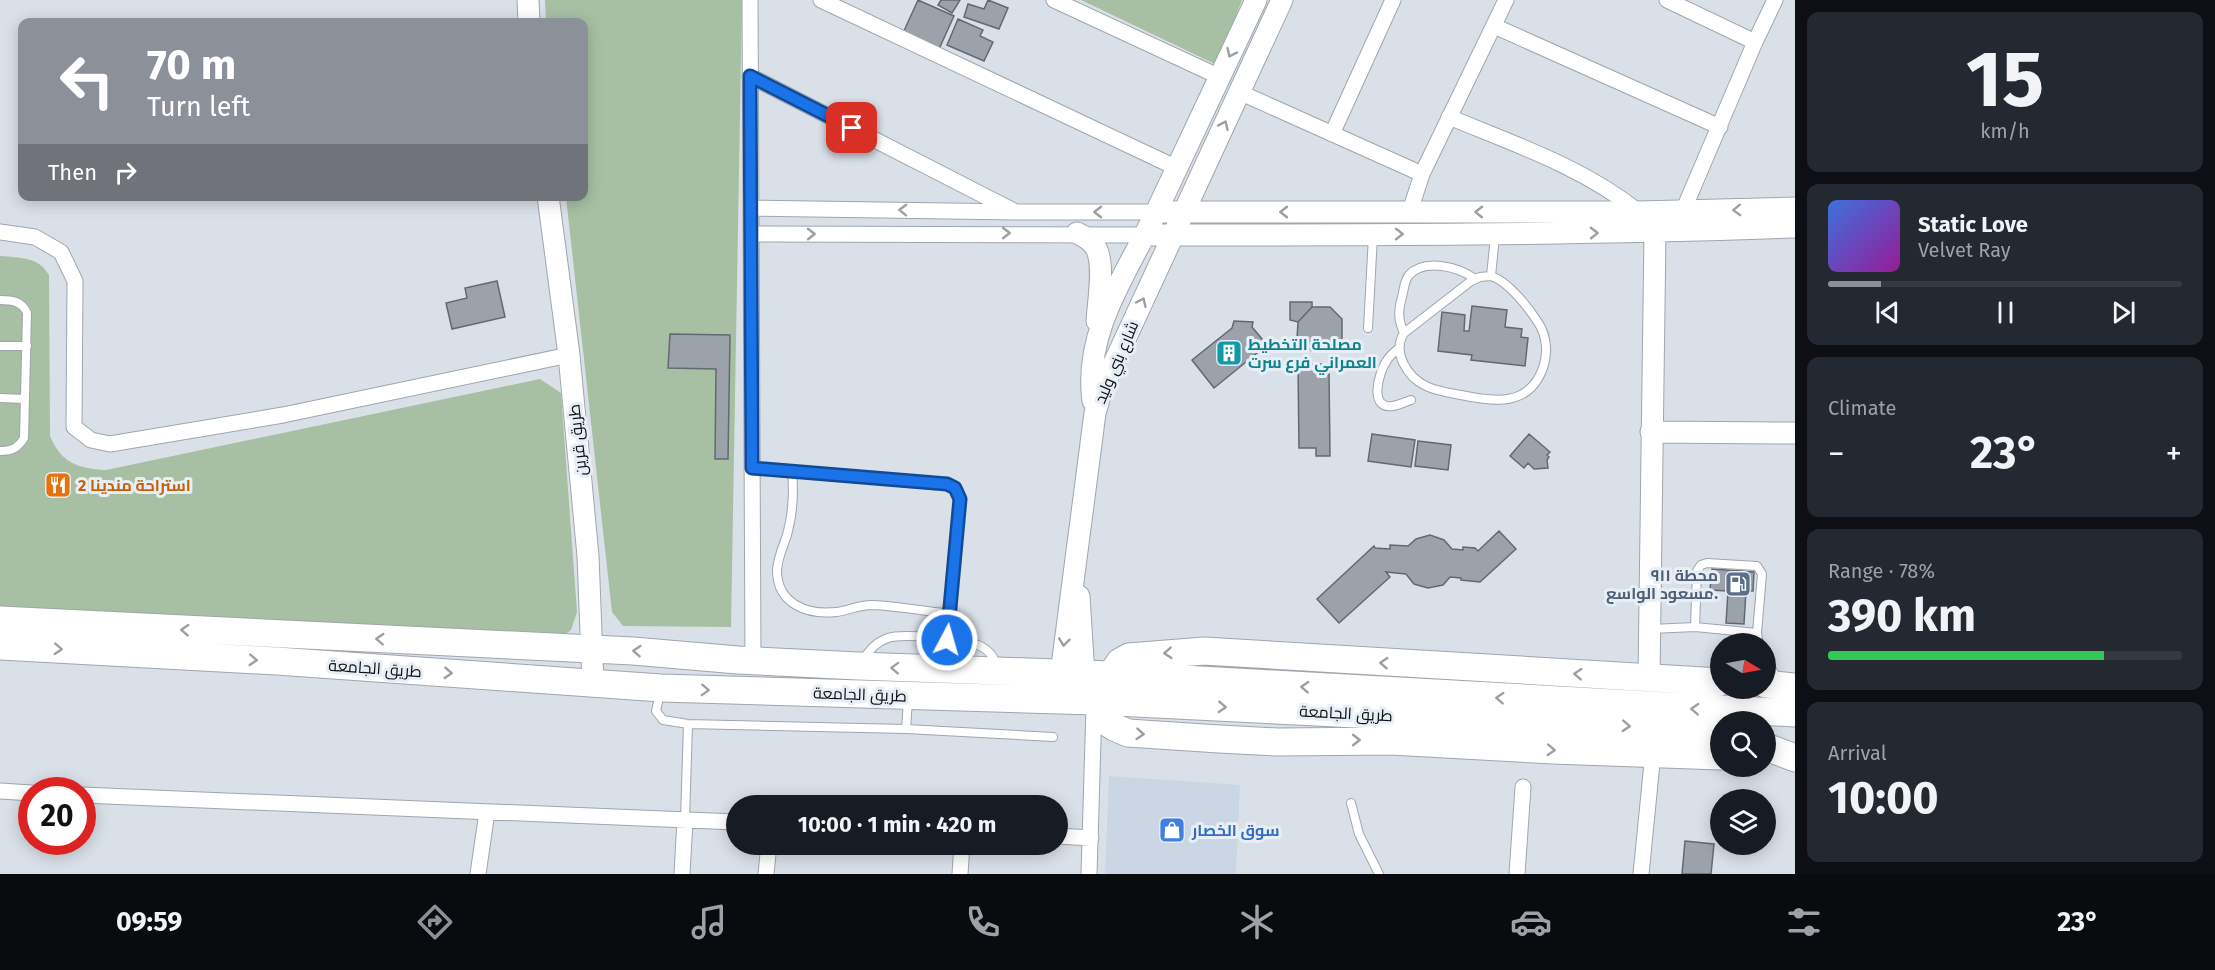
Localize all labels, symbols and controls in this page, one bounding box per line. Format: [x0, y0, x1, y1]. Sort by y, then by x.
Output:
text: 15 [1966, 33, 2044, 127]
text: 70 m [147, 40, 236, 90]
icon: left [48, 42, 126, 120]
one-way arrow [1226, 46, 1238, 57]
text: Turn left [147, 91, 250, 123]
pin [826, 102, 877, 153]
icon: arrive [835, 111, 868, 144]
text: km/h [1980, 119, 2030, 143]
one-way arrow [1217, 120, 1229, 131]
icon: right [109, 156, 142, 189]
text: Then [48, 159, 97, 186]
one-way arrow [898, 204, 907, 217]
one-way arrow [1732, 204, 1741, 216]
one-way arrow [1093, 206, 1102, 218]
one-way arrow [1279, 206, 1288, 218]
one-way arrow [1474, 206, 1483, 218]
text: Static Love [1918, 211, 2028, 238]
one-way arrow [1001, 227, 1010, 239]
one-way arrow [1590, 227, 1599, 239]
one-way arrow [806, 228, 815, 240]
one-way arrow [1395, 228, 1404, 240]
text: Velvet Ray [1918, 238, 2011, 262]
icon: previous [1871, 296, 1904, 329]
icon: pause [1989, 296, 2022, 329]
icon: next [2107, 296, 2140, 329]
one-way arrow [1134, 297, 1146, 308]
street label: شارع بني وليد [1091, 318, 1146, 408]
place label: مصلحة التخطيط العمراني فرع سرت [1248, 335, 1377, 375]
building icon: مصلحة التخطيط العمراني فرع سرت [1214, 338, 1244, 368]
text: Climate [1828, 396, 1896, 420]
street label: طريق قرين [564, 403, 592, 477]
text: 23° [1970, 426, 2040, 480]
text: − [1828, 434, 1845, 474]
text: + [2166, 434, 2182, 474]
restaurant icon: استراحة مندينا 2 [43, 470, 73, 500]
place label: استراحة مندينا 2 [78, 476, 191, 495]
text: Range · 78% [1828, 559, 1935, 583]
place label: محطة ٩١١ مسعود الواسع. [1606, 566, 1718, 604]
fuel station icon: محطة ٩١١ مسعود الواسع. [1723, 569, 1753, 599]
text: 390 km [1828, 589, 1976, 643]
position arrow [915, 608, 979, 672]
one-way arrow [180, 623, 189, 636]
one-way arrow [375, 633, 384, 646]
north arrow [1710, 633, 1776, 699]
map controls [1710, 633, 1776, 855]
one-way arrow [1058, 637, 1071, 646]
one-way arrow [54, 642, 63, 655]
one-way arrow [633, 645, 642, 658]
one-way arrow [1163, 646, 1172, 659]
one-way arrow [249, 653, 258, 666]
street label: طريق الجامعة [328, 656, 422, 682]
one-way arrow [1379, 656, 1388, 669]
one-way arrow [890, 661, 899, 674]
one-way arrow [443, 667, 452, 680]
one-way arrow [1574, 668, 1583, 681]
one-way arrow [1301, 680, 1310, 693]
one-way arrow [701, 683, 710, 696]
street label: طريق الجامعة [813, 683, 907, 707]
one-way arrow [1495, 691, 1504, 704]
one-way arrow [1217, 701, 1226, 714]
street label: طريق الجامعة [1299, 702, 1393, 726]
one-way arrow [1690, 702, 1699, 715]
button: search [1710, 711, 1776, 777]
one-way arrow [1622, 720, 1631, 733]
one-way arrow [1136, 727, 1145, 740]
one-way arrow [1352, 734, 1361, 746]
text: Arrival [1828, 741, 1887, 765]
one-way arrow [1546, 743, 1555, 756]
text: 10:00 [1828, 771, 1939, 825]
speed limit sign: 20 [18, 777, 96, 855]
button: layers [1710, 789, 1776, 855]
text: 10:00 · 1 min · 420 m [798, 811, 996, 838]
shop icon: سوق الخصار [1157, 815, 1187, 845]
place label: سوق الخصار [1191, 821, 1280, 840]
icon: directions [414, 901, 456, 943]
icon: music [688, 901, 730, 943]
icon: phone [962, 901, 1004, 943]
icon: climate [1236, 901, 1278, 943]
icon: car [1510, 901, 1552, 943]
icon: filters [1783, 901, 1825, 943]
text: 09:59 [116, 906, 182, 938]
text: 23° [2057, 906, 2099, 938]

